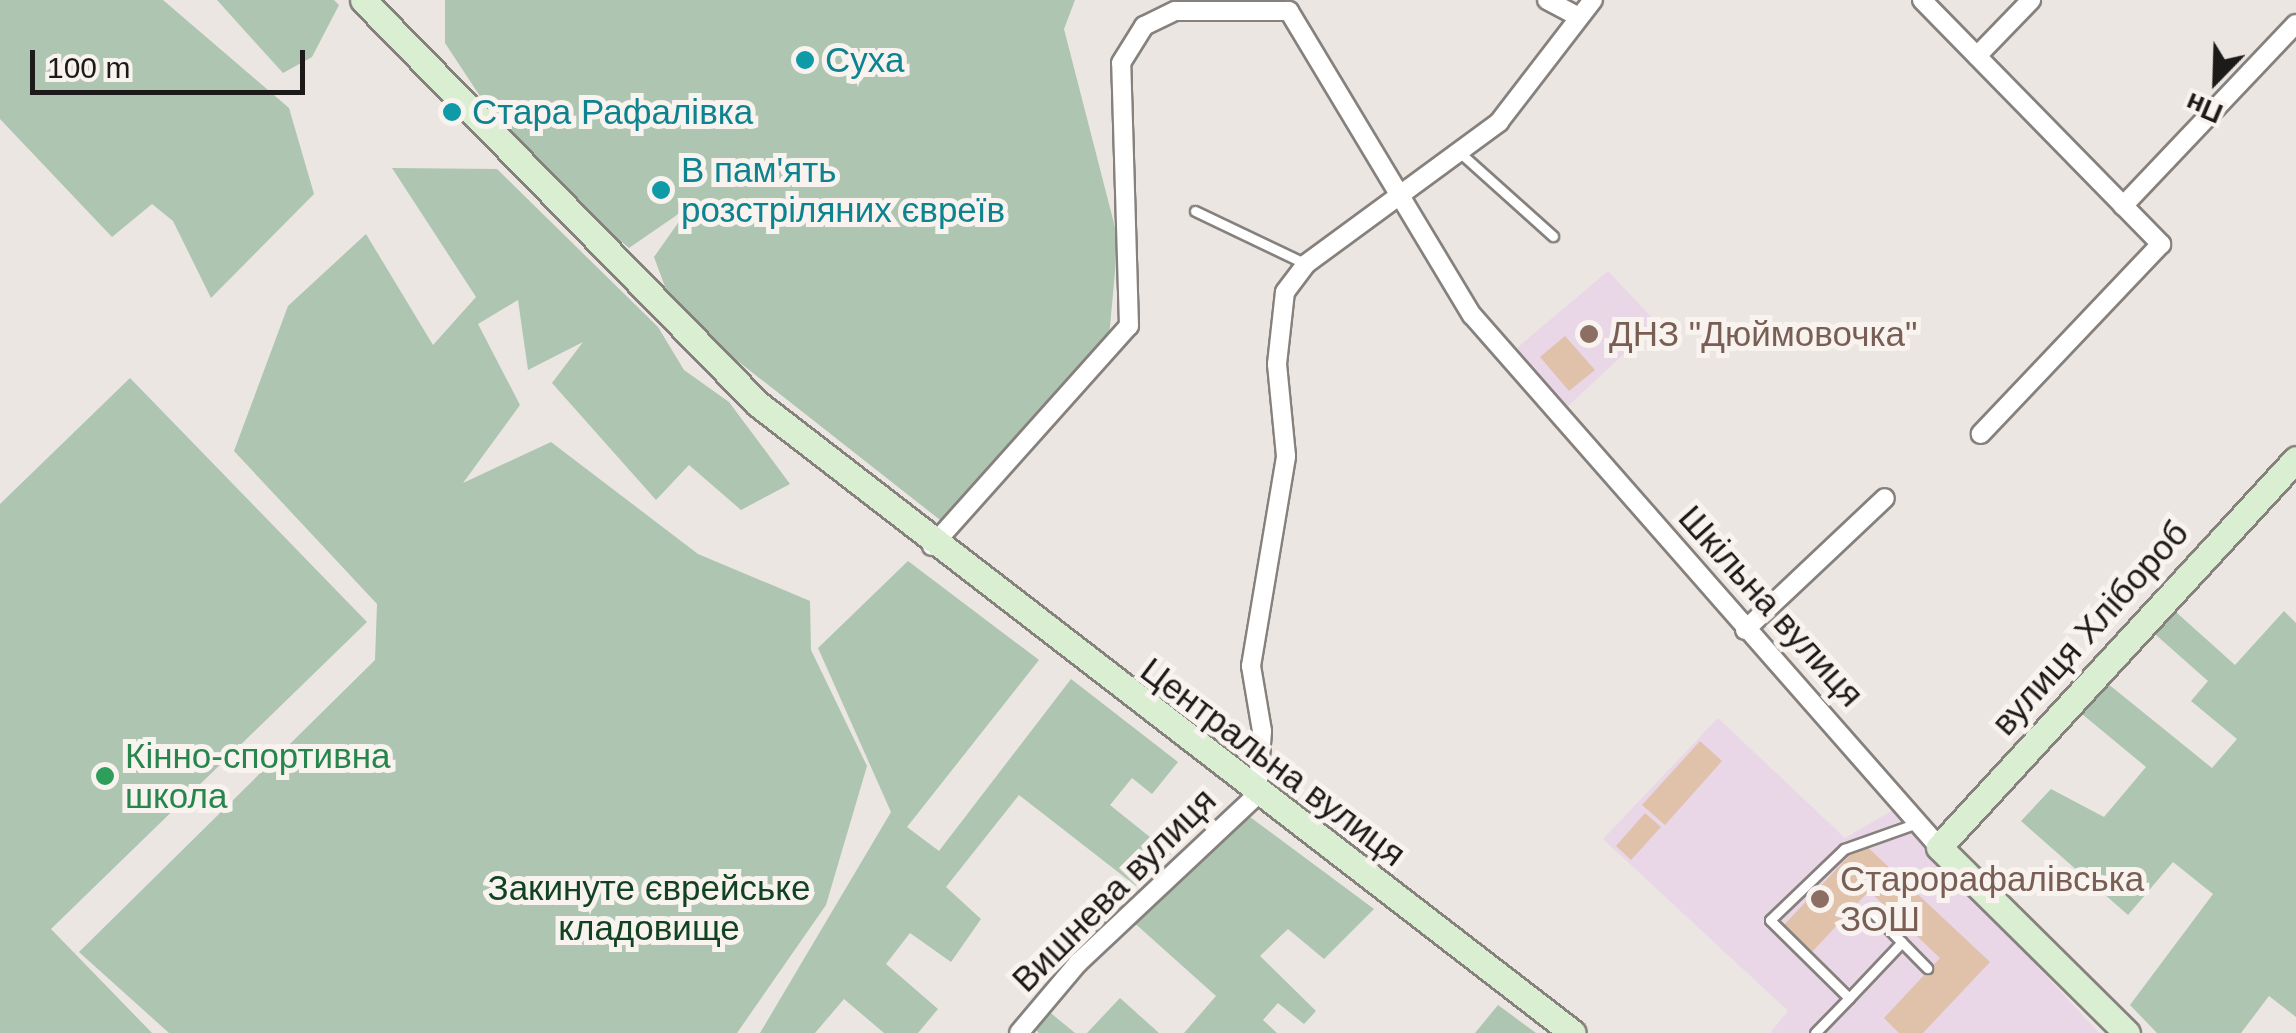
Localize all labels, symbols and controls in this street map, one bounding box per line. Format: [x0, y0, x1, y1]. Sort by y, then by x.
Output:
scale bar [35, 30, 310, 92]
north arrow [2166, 30, 2266, 130]
place label: Суха [825, 39, 904, 81]
marker: Суха [794, 49, 816, 71]
text: 100 m [47, 51, 130, 84]
text: Пн [2181, 87, 2227, 130]
place label: Стара Рафалівка [472, 91, 753, 133]
marker: Стара Рафалівка [441, 101, 463, 123]
place label: В пам'ять розстріляних євреїв [681, 149, 1005, 231]
marker: В пам'ять розстріляних євреїв [650, 179, 672, 201]
place label: ДНЗ "Дюймовочка" [1609, 313, 1917, 355]
marker: ДНЗ "Дюймовочка" [1578, 323, 1600, 345]
street label: Шкільна вулиця [1670, 497, 1872, 715]
street label: вулиця Хлібороб [1983, 512, 2197, 744]
street label: Центральна вулиця [1132, 649, 1414, 875]
place label: Кінно-спортивна школа [125, 735, 391, 817]
marker: Кінно-спортивна школа [94, 765, 116, 787]
street label: Вишнева вулиця [1003, 779, 1225, 1001]
place label: Старорафалівська ЗОШ [1840, 858, 2144, 940]
park label: Закинуте єврейське кладовище [488, 867, 810, 949]
marker: Старорафалівська ЗОШ [1809, 888, 1831, 910]

